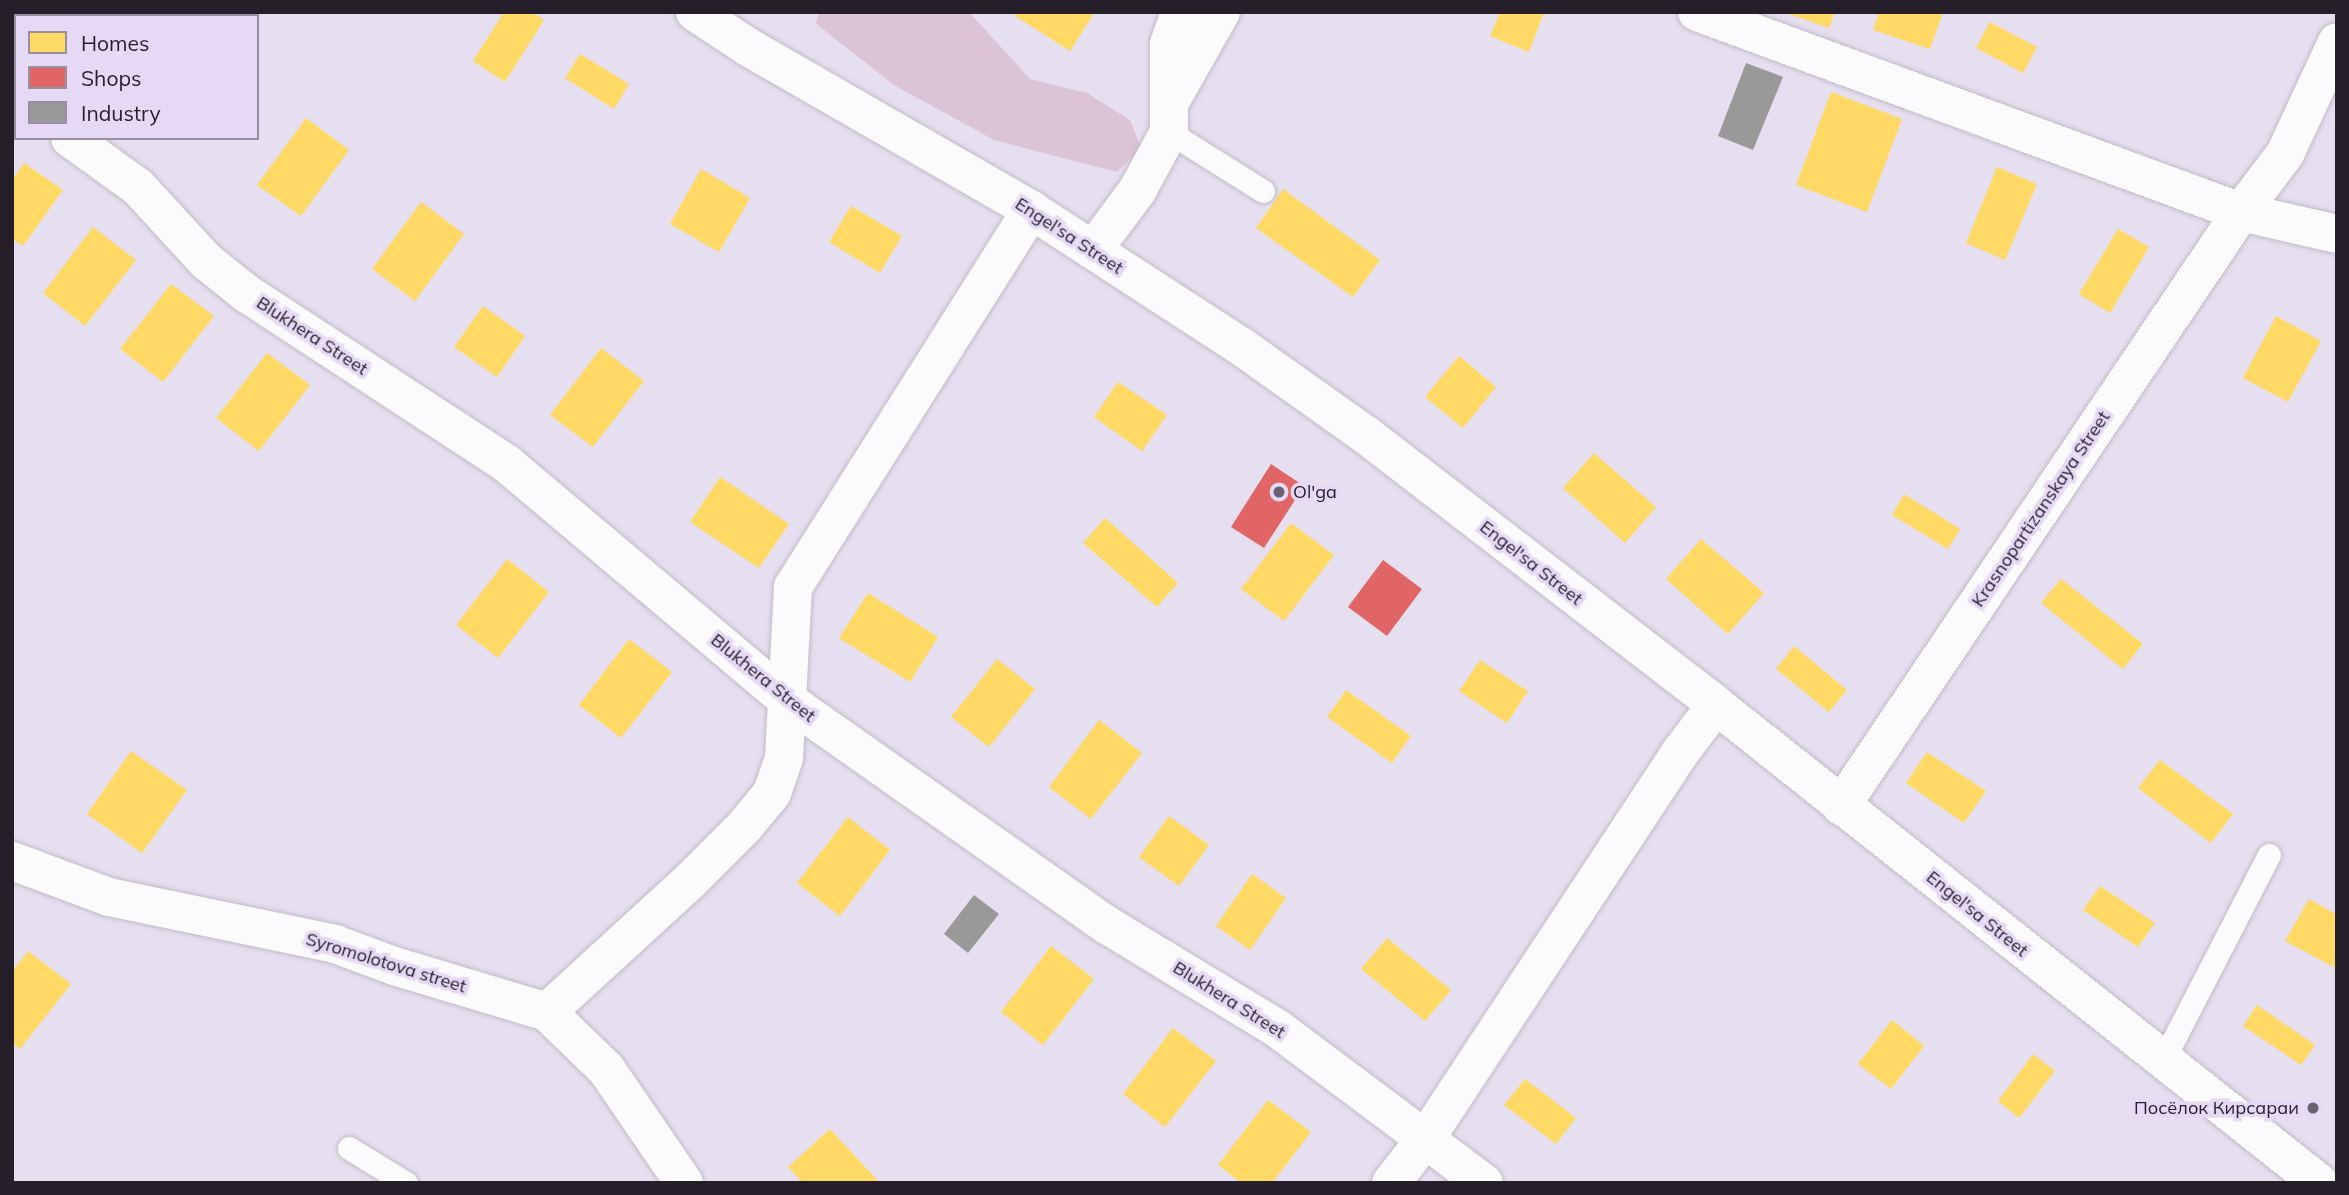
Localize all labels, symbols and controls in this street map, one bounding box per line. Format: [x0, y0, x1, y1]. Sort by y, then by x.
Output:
legend [14, 14, 259, 140]
text: Homes [81, 30, 149, 56]
text: Shops [81, 65, 141, 91]
text: Industry [81, 100, 161, 126]
street label: Engel'sa Street [1011, 193, 1127, 279]
street label: Blukhera Street [252, 292, 372, 380]
street label: Krasnopartizanskaya Street [1967, 407, 2115, 611]
place label: Ol'ga [1293, 481, 1337, 503]
marker: Ol'ga [1271, 484, 1287, 500]
street label: Engel'sa Street [1475, 516, 1587, 610]
street label: Blukhera Street [706, 629, 820, 727]
street label: Engel'sa Street [1922, 867, 2032, 961]
street label: Syromolotova street [303, 928, 469, 998]
street label: Blukhera Street [1169, 957, 1289, 1043]
place label: Посёлок Кирсараи [2134, 1097, 2299, 1119]
marker: Посёлок Кирсараи [2305, 1100, 2321, 1116]

